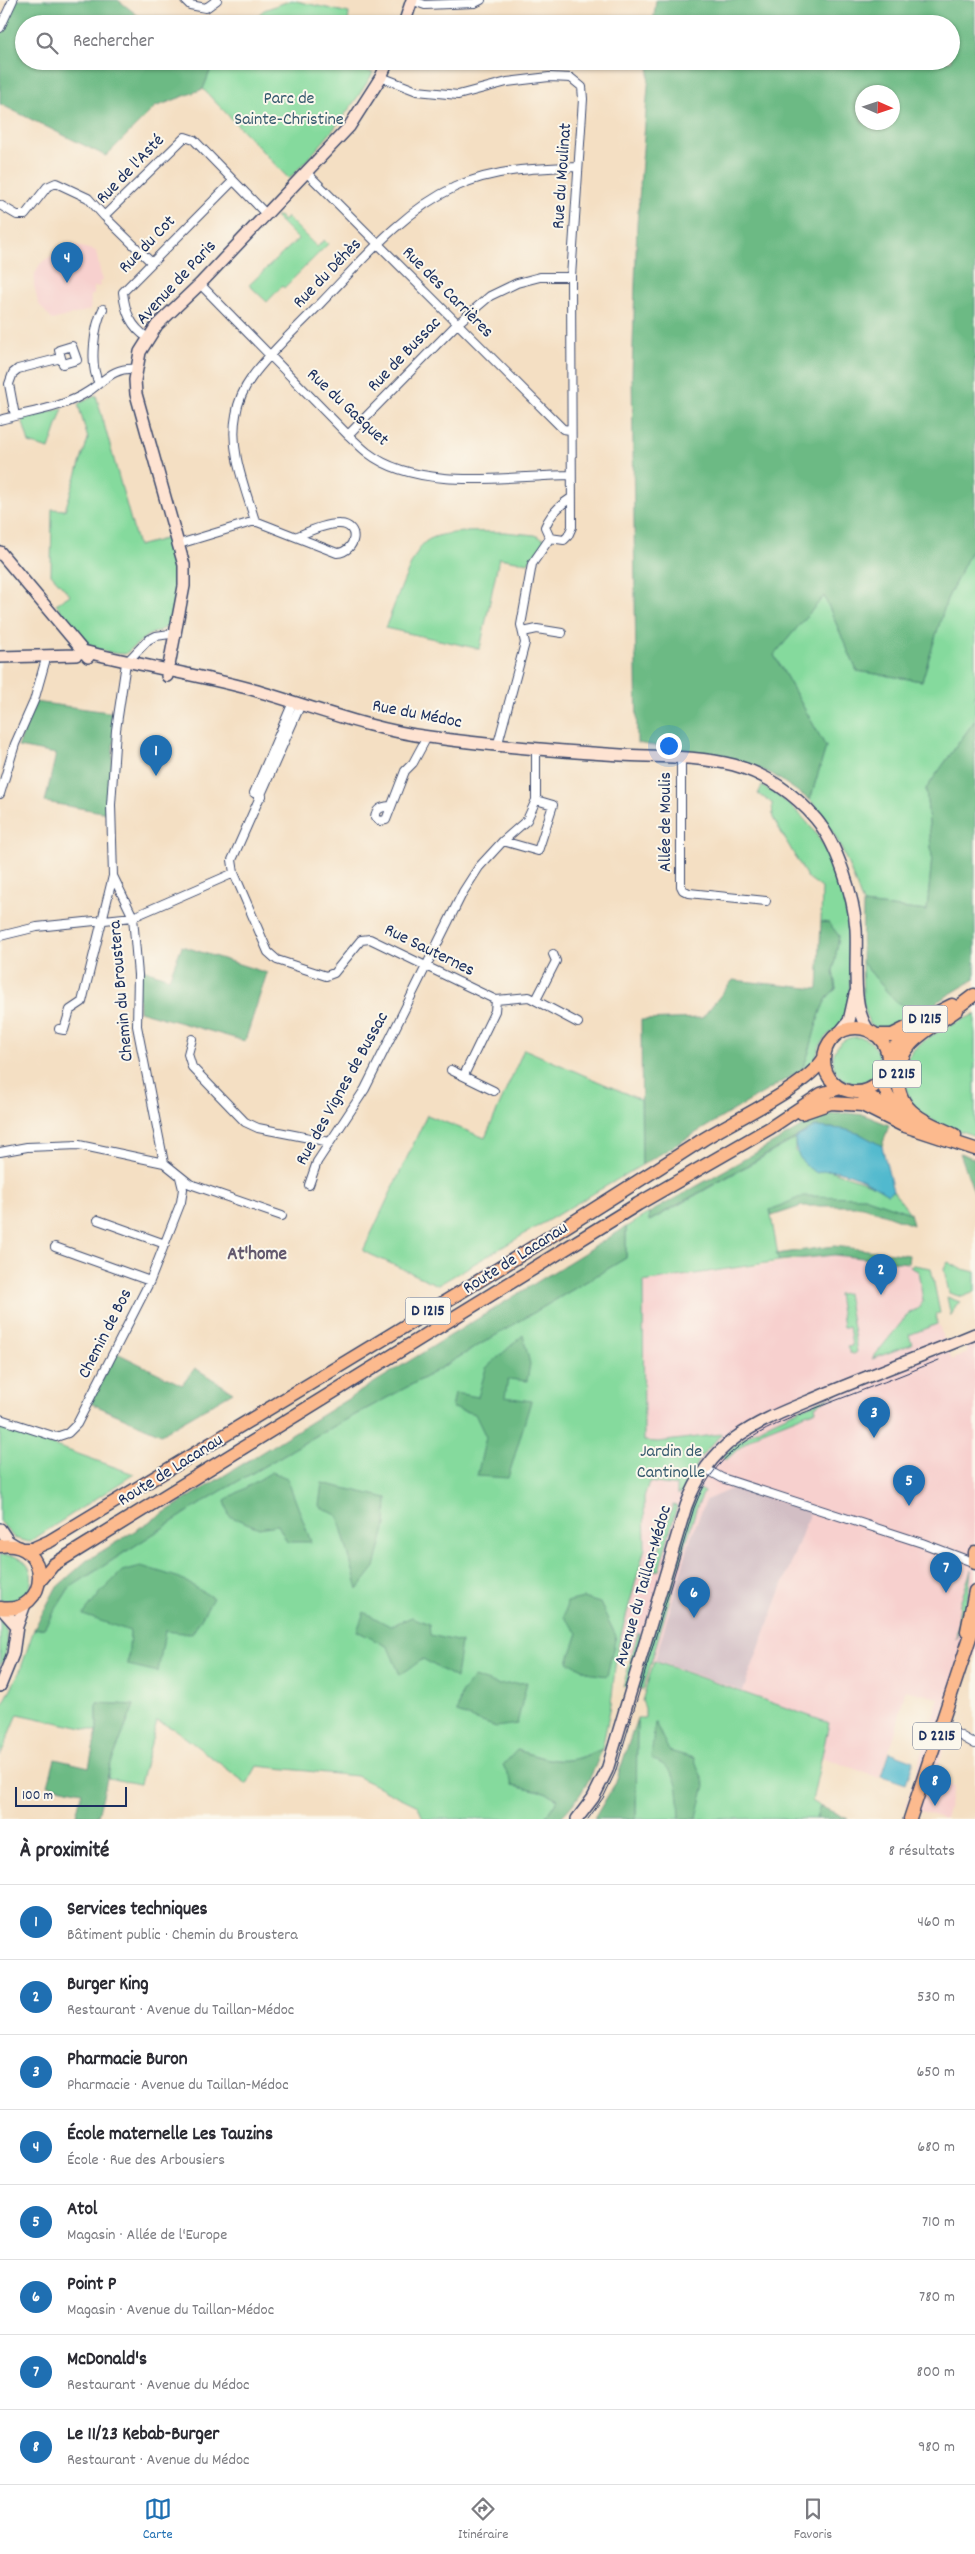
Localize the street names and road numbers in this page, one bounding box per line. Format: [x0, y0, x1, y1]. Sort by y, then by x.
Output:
street label: Rue du Moulinat [547, 122, 579, 230]
street label: Rue de l'Asté [91, 129, 171, 211]
street label: Rue du Cot [114, 210, 182, 280]
street label: Rue du Déhès [288, 233, 368, 315]
street label: Avenue de Paris [131, 235, 223, 331]
street label: Rue des Carrières [396, 242, 498, 344]
street label: Rue de Bussac [363, 312, 447, 398]
street label: Rue du Gasquet [300, 363, 394, 453]
street label: Rue du Médoc [370, 694, 464, 736]
street label: Allée de Moulis [654, 772, 679, 872]
street label: Rue Sauternes [380, 918, 478, 984]
street label: Chemin du Broustera [103, 919, 141, 1063]
road number: D 1215 [902, 1006, 948, 1032]
street label: Rue des Vignes de Bussac [290, 1008, 396, 1170]
road number: D 2215 [873, 1060, 921, 1088]
street label: Route de Lacanau [459, 1217, 573, 1301]
street label: Chemin de Bos [73, 1285, 139, 1383]
road number: D 1215 [406, 1298, 450, 1324]
street label: Route de Lacanau [114, 1429, 228, 1513]
street label: Avenue du Taillan-Médoc [609, 1503, 679, 1669]
road number: D 2215 [913, 1722, 961, 1750]

